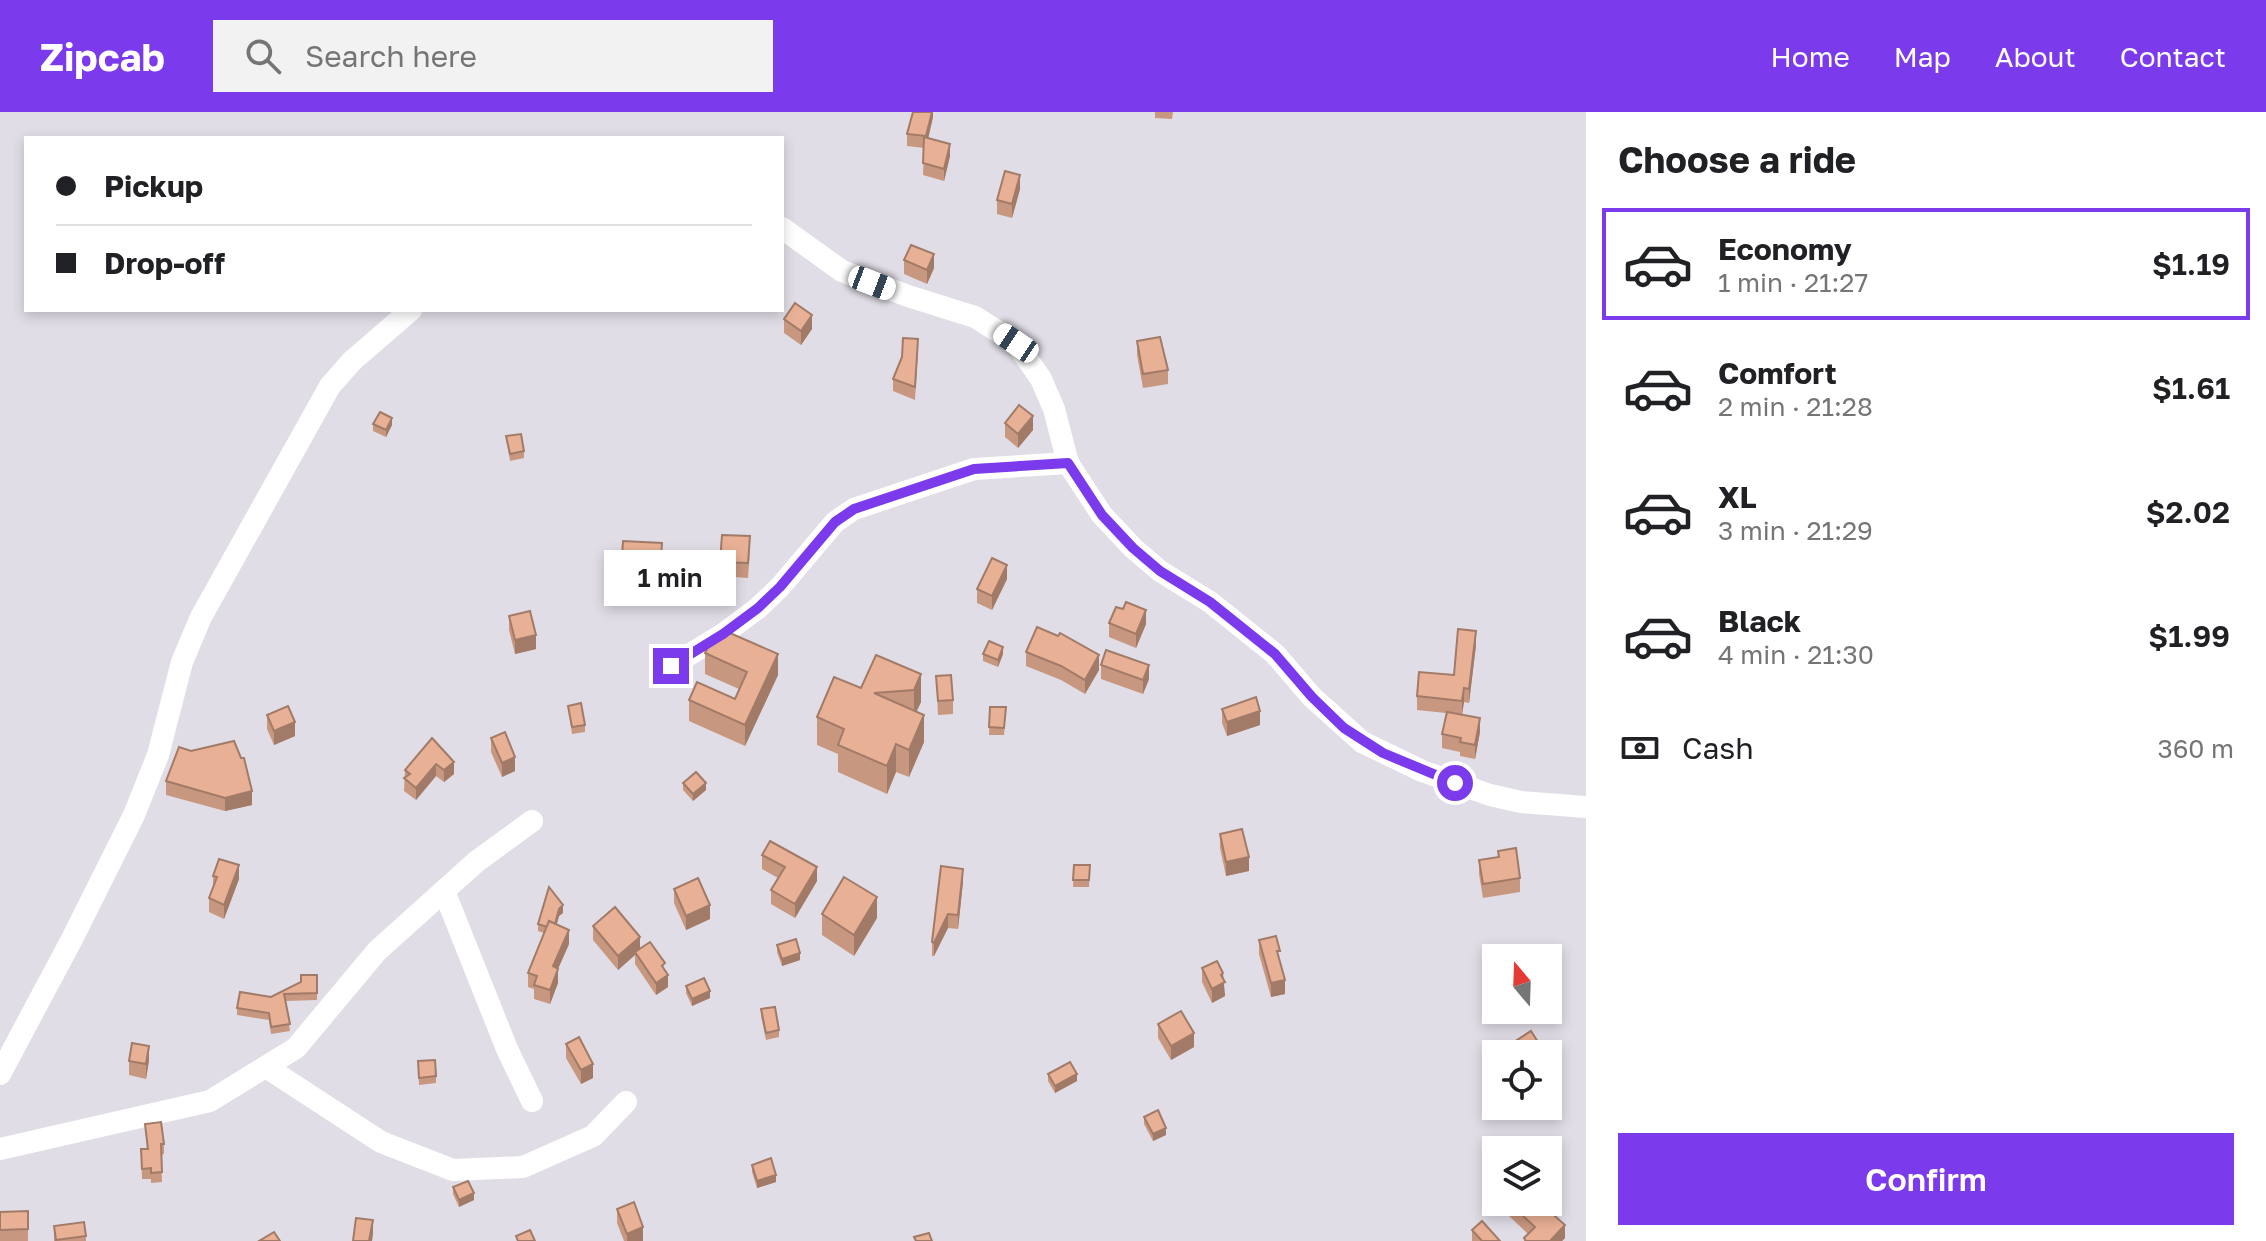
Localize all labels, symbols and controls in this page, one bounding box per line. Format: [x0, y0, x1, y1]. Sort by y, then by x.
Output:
search box [213, 20, 773, 92]
text: Zipcab [40, 34, 165, 79]
icon: search [241, 34, 285, 78]
text: Search here [305, 38, 477, 74]
text: Home [1771, 40, 1850, 73]
text: Map [1894, 40, 1951, 73]
text: About [1995, 40, 2076, 73]
text: Contact [2120, 40, 2226, 73]
text: Choose a ride [1618, 138, 1856, 181]
text: Pickup [104, 168, 203, 204]
icon: car [1622, 228, 1694, 300]
text: Economy [1718, 231, 1852, 267]
text: Drop-off [104, 245, 225, 281]
text: $1.19 [2152, 246, 2230, 282]
car [845, 263, 899, 303]
text: 1 min · 21:27 [1718, 267, 1868, 298]
car [989, 320, 1043, 366]
icon: car [1622, 352, 1694, 424]
text: Comfort [1718, 355, 1837, 391]
text: $1.61 [2152, 370, 2230, 406]
text: 2 min · 21:28 [1718, 391, 1873, 422]
icon: car [1622, 476, 1694, 548]
text: XL [1718, 479, 1757, 515]
text: $2.02 [2146, 494, 2230, 530]
text: 3 min · 21:29 [1718, 515, 1873, 546]
callout: 1 min [605, 550, 737, 606]
text: 1 min [637, 562, 703, 593]
icon: car [1622, 600, 1694, 672]
text: Black [1718, 603, 1801, 639]
text: $1.99 [2148, 618, 2230, 654]
text: 4 min · 21:30 [1718, 639, 1874, 670]
route end [653, 648, 689, 684]
icon: cash [1618, 726, 1662, 770]
text: Cash [1682, 730, 1754, 766]
text: 360 m [2157, 733, 2234, 764]
route start [1437, 765, 1473, 801]
north arrow [1482, 944, 1562, 1024]
map controls [1482, 944, 1562, 1216]
button: locate [1482, 1040, 1562, 1120]
button: Confirm [1618, 1133, 2234, 1225]
button: layers [1482, 1136, 1562, 1216]

